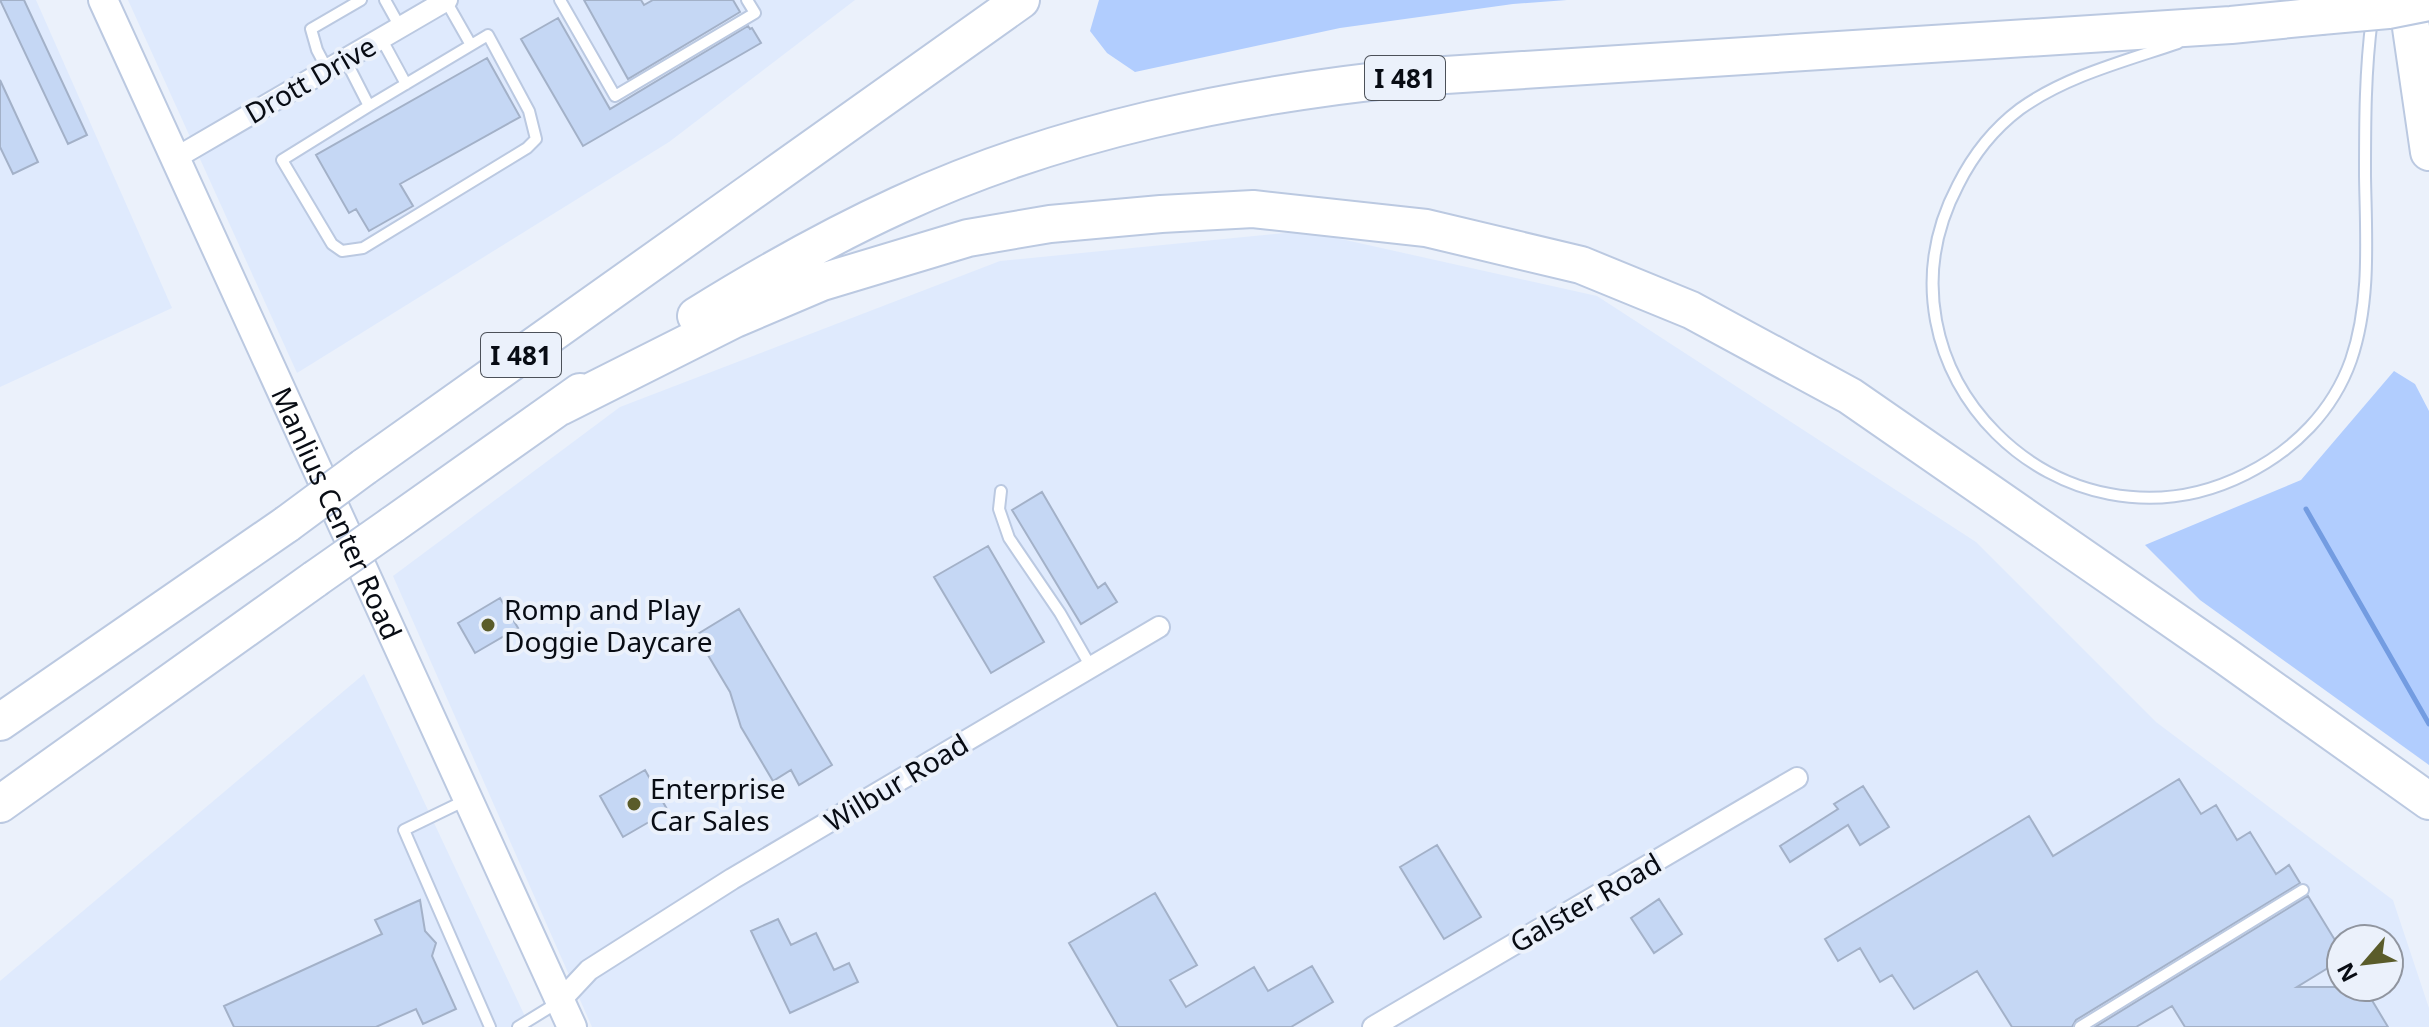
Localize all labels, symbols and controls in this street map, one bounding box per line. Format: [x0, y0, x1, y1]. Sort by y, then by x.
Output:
street label: Drott Drive [238, 26, 382, 132]
road number: I 481 [1365, 56, 1445, 100]
road number: I 481 [481, 333, 561, 377]
street label: Manlius Center Road [263, 381, 411, 645]
place label: Romp and Play Doggie Daycare [504, 590, 713, 660]
marker: Romp and Play Doggie Daycare [479, 616, 497, 634]
street label: Wilbur Road [817, 724, 975, 840]
place label: Enterprise Car Sales [650, 769, 786, 839]
marker: Enterprise Car Sales [625, 795, 643, 813]
street label: Galster Road [1502, 843, 1668, 961]
north arrow [2325, 923, 2405, 1003]
text: N [2329, 958, 2364, 988]

